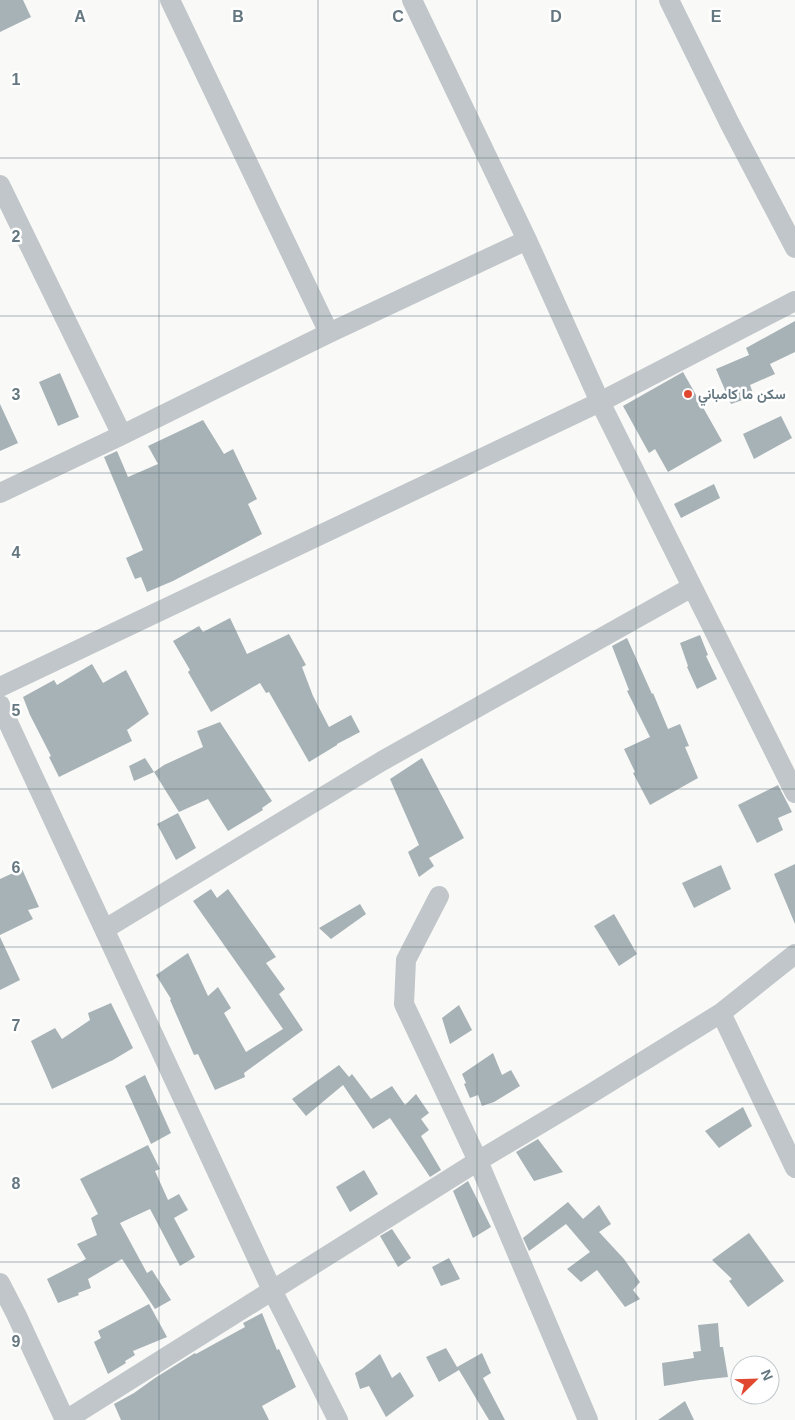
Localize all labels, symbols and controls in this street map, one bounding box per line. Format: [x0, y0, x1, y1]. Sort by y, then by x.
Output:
text: A [74, 8, 86, 25]
text: B [232, 8, 244, 25]
text: C [392, 8, 404, 25]
text: D [550, 8, 562, 25]
text: E [711, 8, 722, 25]
text: 1 [12, 71, 21, 88]
text: 2 [12, 228, 21, 245]
text: 3 [12, 386, 21, 403]
place label: سكن ما كامباني [698, 386, 786, 406]
marker: سكن ما كامباني [682, 388, 694, 400]
text: 4 [12, 544, 21, 561]
text: 5 [12, 702, 21, 719]
text: 6 [12, 859, 21, 876]
text: 7 [12, 1017, 21, 1034]
text: 8 [12, 1175, 21, 1192]
text: 9 [12, 1333, 21, 1350]
north arrow [730, 1355, 780, 1405]
text: N [758, 1367, 776, 1383]

